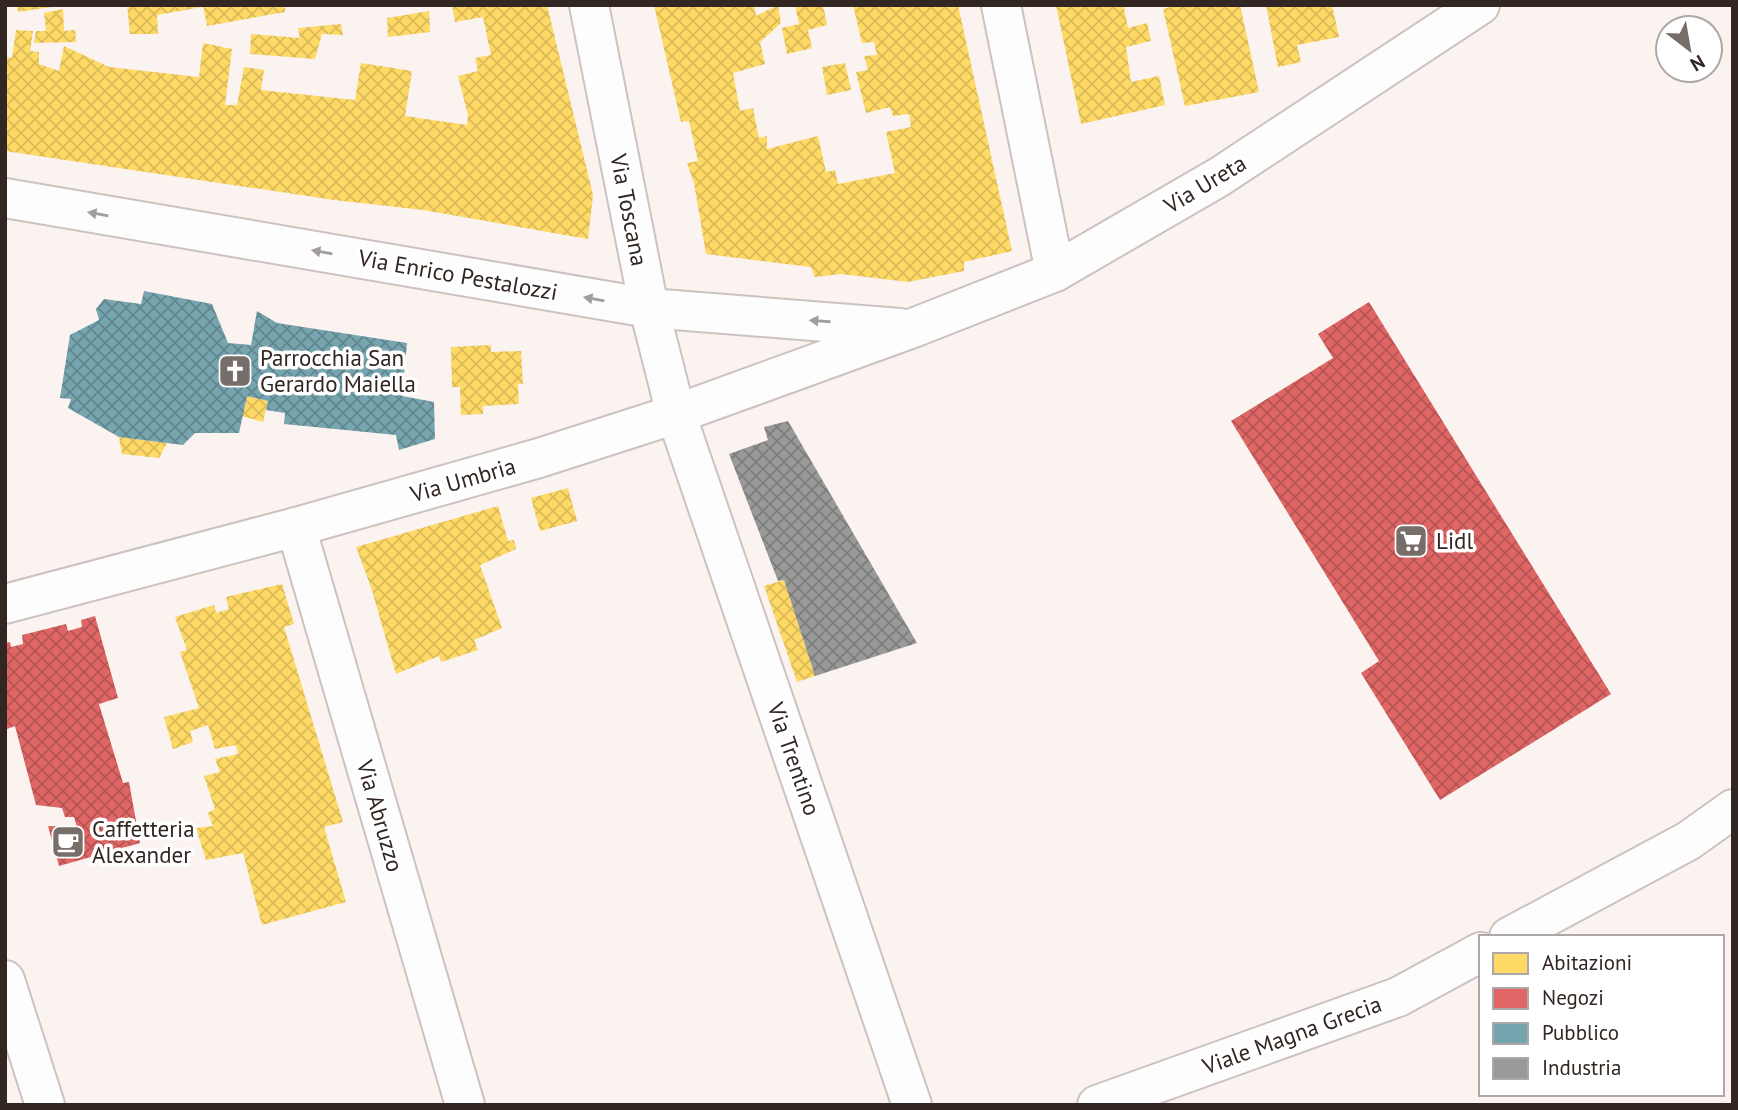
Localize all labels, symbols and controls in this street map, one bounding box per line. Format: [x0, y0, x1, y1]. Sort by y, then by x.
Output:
north arrow [1654, 14, 1724, 84]
text: N [1686, 50, 1709, 77]
street label: Via Ureta [1158, 148, 1251, 220]
street label: Via Toscana [604, 150, 655, 268]
one-way arrow [86, 208, 108, 219]
street label: Via Enrico Pestalozzi [355, 243, 560, 306]
one-way arrow [311, 246, 333, 257]
one-way arrow [583, 293, 605, 304]
one-way arrow [809, 315, 831, 326]
place label: Parrocchia San Gerardo Maiella [260, 343, 416, 398]
church icon: Parrocchia San Gerardo Maiella [216, 352, 254, 390]
street label: Via Umbria [406, 451, 519, 509]
supermarket icon: Lidl [1392, 522, 1430, 560]
place label: Lidl [1436, 526, 1473, 555]
street label: Via Trentino [761, 698, 827, 819]
street label: Via Abruzzo [350, 756, 410, 875]
place label: Caffetteria Alexander [92, 814, 195, 869]
cafe icon: Caffetteria Alexander [49, 823, 87, 861]
legend [1479, 935, 1724, 1096]
text: Abitazioni [1542, 949, 1632, 976]
text: Negozi [1542, 984, 1604, 1011]
street label: Viale Magna Grecia [1197, 989, 1385, 1081]
text: Pubblico [1542, 1019, 1619, 1046]
text: Industria [1542, 1054, 1621, 1081]

